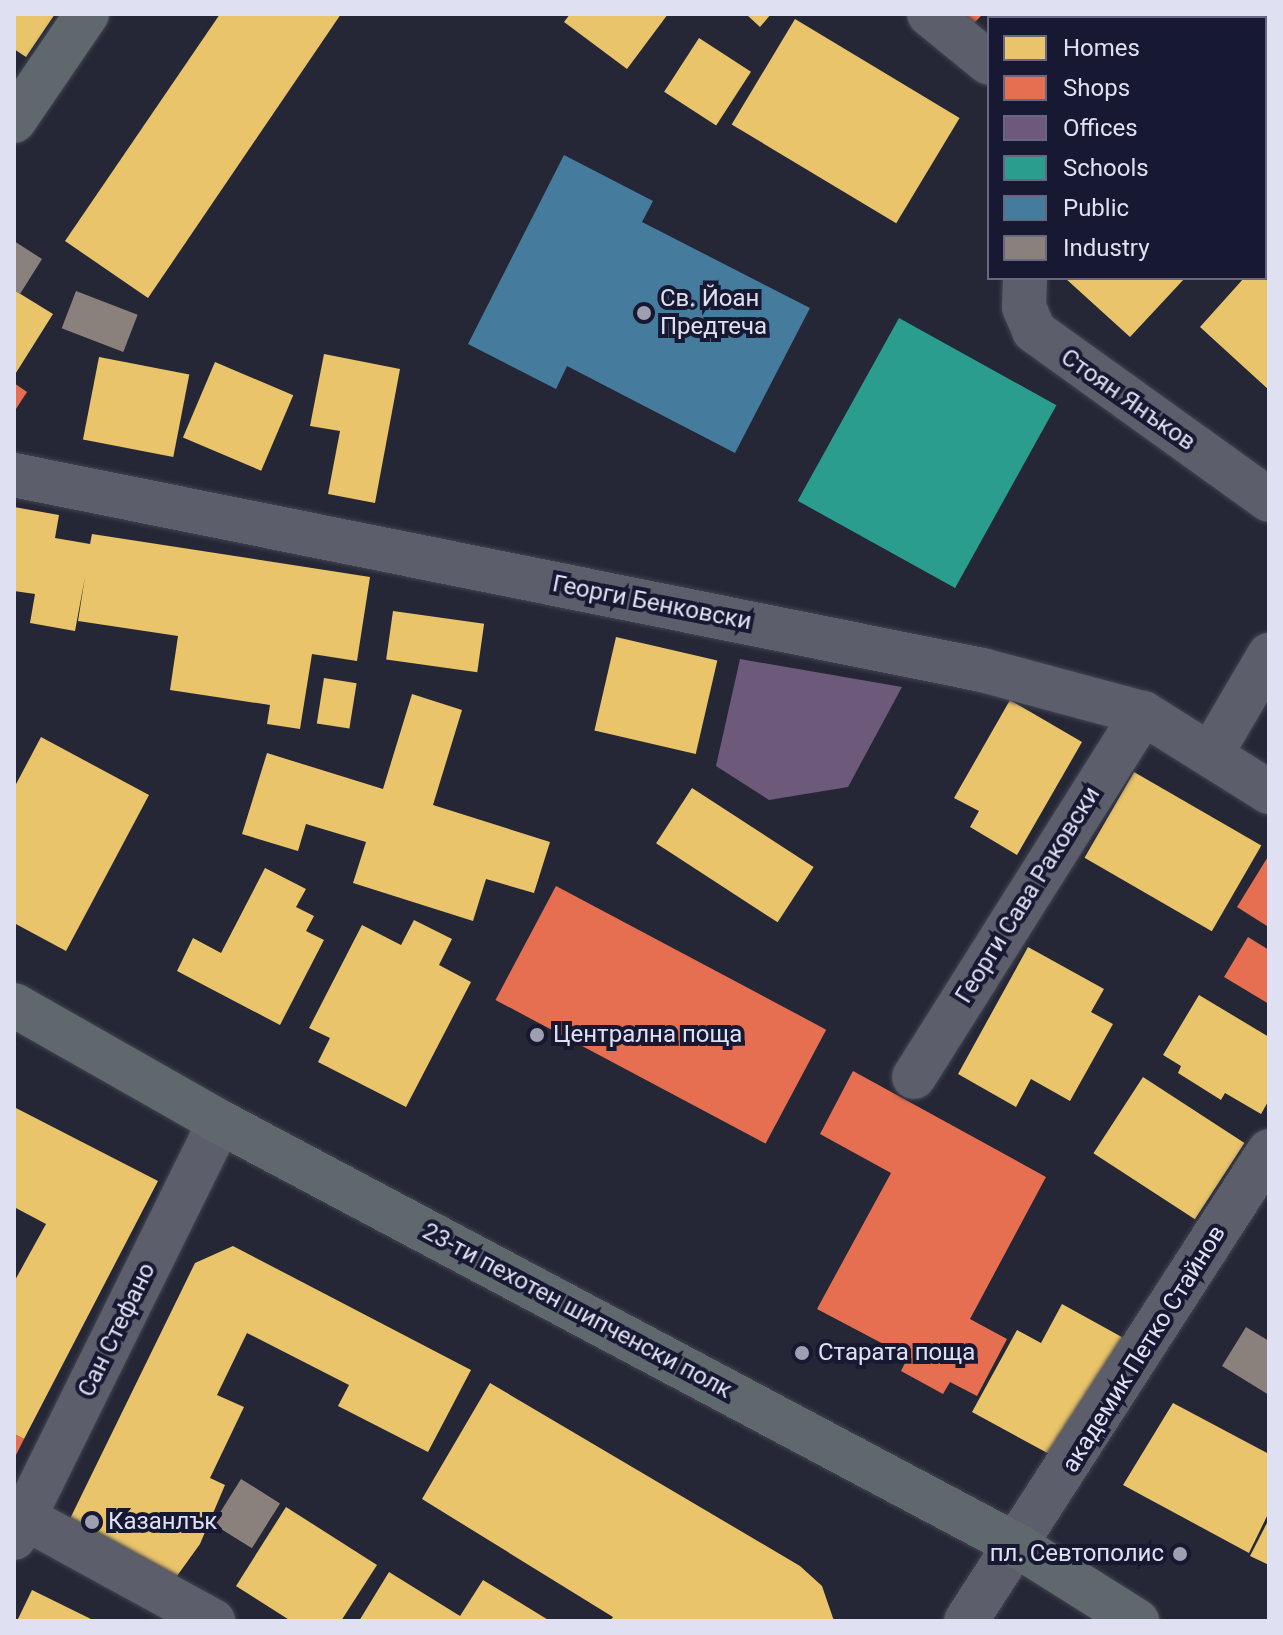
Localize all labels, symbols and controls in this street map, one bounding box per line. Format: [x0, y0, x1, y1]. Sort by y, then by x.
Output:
legend [987, 16, 1267, 280]
text: Homes [1063, 34, 1140, 62]
text: Shops [1063, 74, 1130, 102]
text: Offices [1063, 114, 1138, 142]
text: Schools [1063, 154, 1149, 182]
text: Public [1063, 194, 1129, 222]
text: Industry [1063, 234, 1149, 262]
place label: Св. Йоан Предтеча [660, 285, 767, 341]
marker: Св. Йоан Предтеча [635, 304, 653, 322]
street label: Стоян Янъков [1055, 343, 1201, 457]
street label: Георги Бенковски [550, 570, 754, 636]
street label: Георги Сава Раковски [950, 781, 1106, 1009]
place label: Централна поща [553, 1021, 742, 1049]
marker: Централна поща [528, 1026, 546, 1044]
street label: 23-ти пехотен шипченски полк [417, 1217, 737, 1405]
street label: академик Петко Стайнов [1056, 1220, 1232, 1478]
street label: Сан Стефано [72, 1258, 162, 1402]
place label: Старата поща [818, 1339, 975, 1367]
marker: Старата поща [793, 1344, 811, 1362]
place label: Казанлък [108, 1508, 217, 1536]
marker: Казанлък [83, 1513, 101, 1531]
place label: пл. Севтополис [990, 1540, 1164, 1568]
marker: пл. Севтополис [1171, 1545, 1189, 1563]

